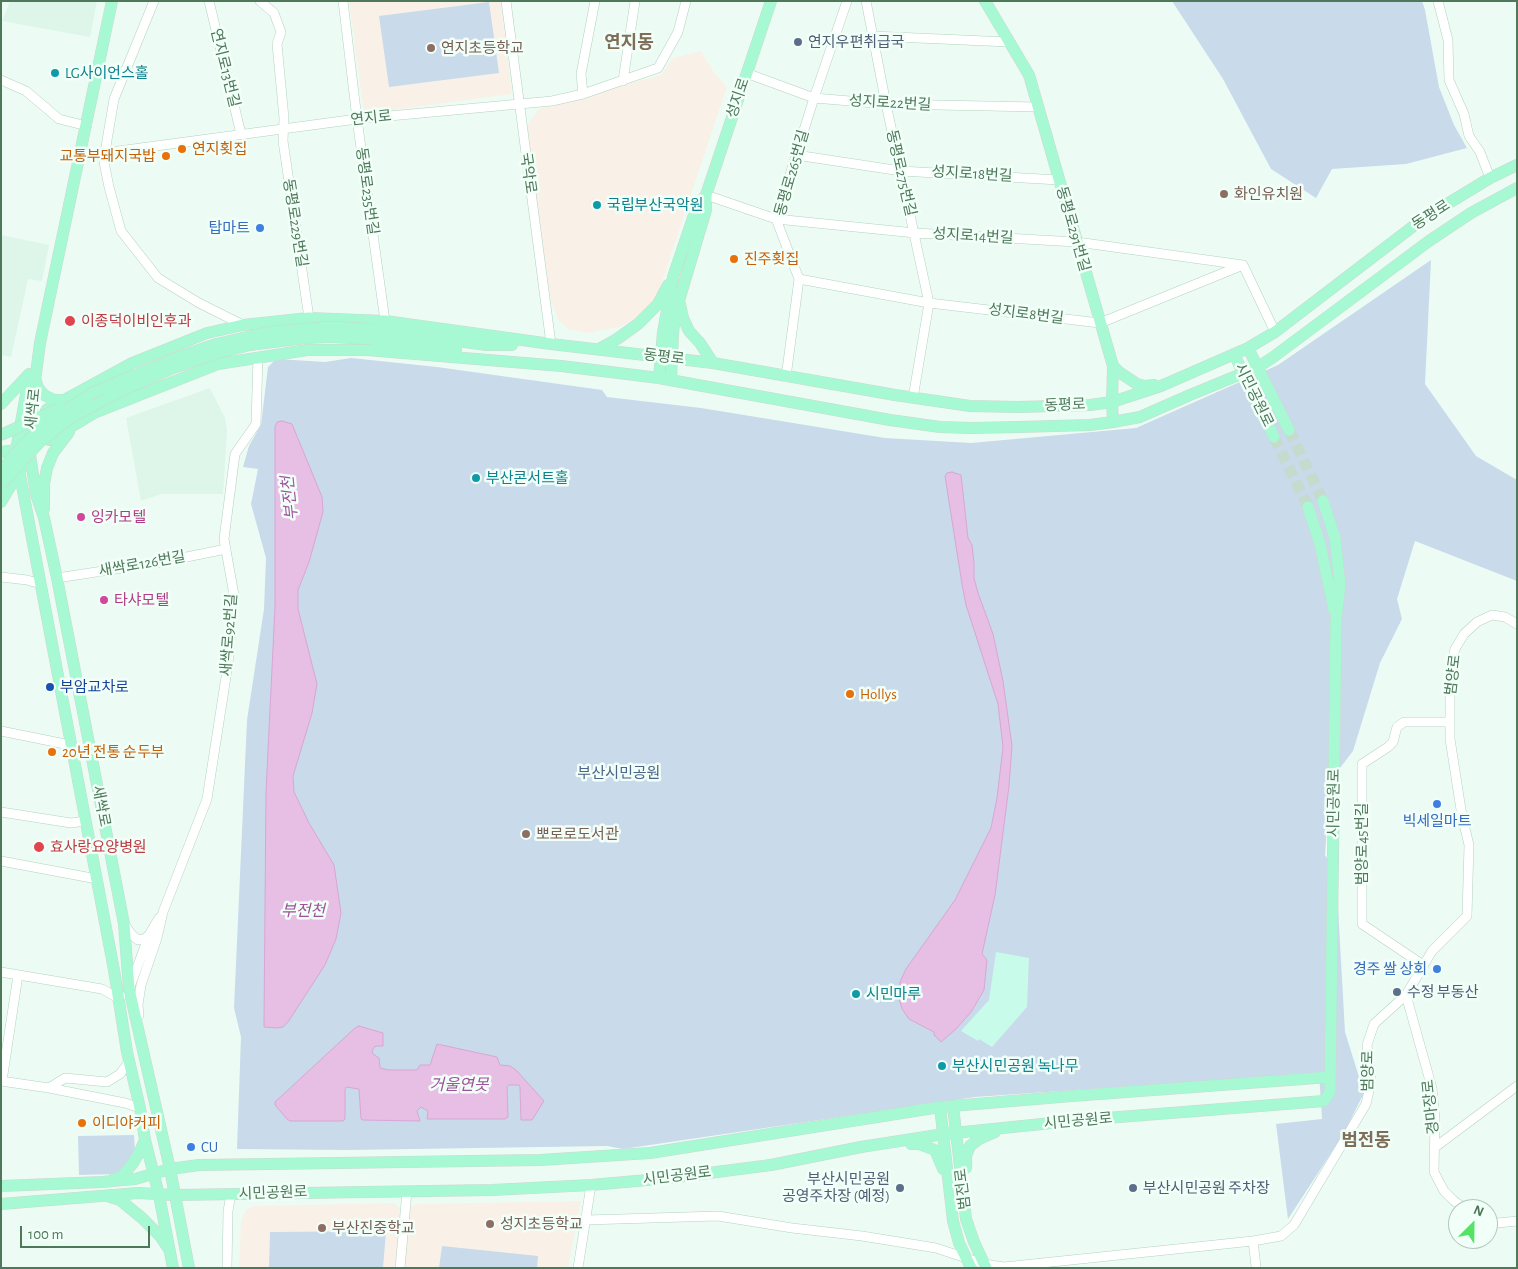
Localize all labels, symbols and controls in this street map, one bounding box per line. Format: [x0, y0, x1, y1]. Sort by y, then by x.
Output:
street label: 연지로13번길 [207, 27, 243, 109]
district label: 연지동 [604, 32, 654, 54]
place label: 연지우편취급국 [808, 33, 905, 51]
marker: 연지우편취급국 [792, 36, 804, 48]
place label: 연지초등학교 [441, 39, 524, 57]
marker: 연지초등학교 [425, 42, 437, 54]
place label: LG사이언스홀 [65, 64, 149, 82]
marker: LG사이언스홀 [49, 67, 61, 79]
street label: 성지로 [723, 75, 753, 121]
street label: 성지로22번길 [848, 92, 932, 114]
street label: 연지로 [349, 107, 393, 129]
street label: 동평로265번길 [771, 128, 813, 218]
street label: 동평로275번길 [882, 128, 920, 218]
place label: 연지횟집 [192, 140, 247, 158]
marker: 연지횟집 [176, 143, 188, 155]
street label: 동평로235번길 [352, 146, 382, 236]
place label: 교통부돼지국밥 [59, 147, 156, 165]
marker: 교통부돼지국밥 [160, 150, 172, 162]
street label: 국악로 [516, 151, 540, 195]
street label: 성지로18번길 [931, 163, 1013, 185]
street label: 동평로229번길 [279, 177, 311, 269]
street label: 동평로291번길 [1052, 184, 1094, 274]
place label: 화인유치원 [1234, 185, 1303, 203]
marker: 화인유치원 [1218, 188, 1230, 200]
place label: 국립부산국악원 [607, 196, 704, 214]
street label: 동평로 [1409, 196, 1453, 234]
marker: 국립부산국악원 [591, 199, 603, 211]
place label: 탑마트 [209, 219, 250, 237]
marker: 탑마트 [254, 222, 266, 234]
street label: 성지로14번길 [932, 225, 1014, 247]
place label: 진주횟집 [744, 250, 799, 268]
marker: 진주횟집 [728, 253, 740, 265]
street label: 성지로8번길 [987, 300, 1065, 328]
place label: 이종덕이비인후과 [81, 312, 191, 330]
marker: 이종덕이비인후과 [63, 314, 77, 328]
street label: 동평로 [642, 346, 686, 368]
street label: 시민공원로 [1231, 360, 1277, 430]
street label: 새싹로 [22, 387, 44, 431]
street label: 동평로 [1044, 395, 1086, 415]
place label: 부산콘서트홀 [486, 469, 569, 487]
marker: 부산콘서트홀 [470, 472, 482, 484]
water label: 부전천 [278, 475, 302, 521]
place label: 잉카모텔 [91, 508, 146, 526]
marker: 잉카모텔 [75, 511, 87, 523]
street label: 새싹로126번길 [97, 547, 187, 581]
place label: 타샤모텔 [114, 591, 169, 609]
street label: 새싹로92번길 [217, 593, 241, 677]
marker: 타샤모텔 [98, 594, 110, 606]
street label: 범양로 [1442, 653, 1464, 697]
place label: 부암교차로 [60, 678, 129, 696]
marker: 부암교차로 [44, 681, 56, 693]
place label: Hollys [860, 685, 897, 703]
marker: Hollys [844, 688, 856, 700]
place label: 20년 전통 순두부 [62, 743, 164, 761]
marker: 20년 전통 순두부 [46, 746, 58, 758]
park label: 부산시민공원 [578, 764, 660, 782]
street label: 시민공원로 [1324, 768, 1344, 838]
street label: 새싹로 [88, 784, 114, 828]
marker: 빅세일마트 [1431, 798, 1443, 810]
street label: 범양로45번길 [1353, 803, 1371, 885]
place label: 빅세일마트 [1403, 812, 1471, 830]
place label: 뽀로로도서관 [536, 825, 619, 843]
marker: 뽀로로도서관 [520, 828, 532, 840]
place label: 효사랑요양병원 [50, 838, 147, 856]
marker: 효사랑요양병원 [32, 840, 46, 854]
water label: 부전천 [281, 901, 325, 921]
place label: 경주 쌀 상회 [1353, 960, 1427, 978]
marker: 경주 쌀 상회 [1431, 963, 1443, 975]
place label: 수정 부동산 [1407, 983, 1478, 1001]
place label: 시민마루 [866, 985, 921, 1003]
marker: 수정 부동산 [1391, 986, 1403, 998]
marker: 시민마루 [850, 988, 862, 1000]
street label: 범양로 [1359, 1050, 1377, 1092]
place label: 부산시민공원 녹나무 [952, 1057, 1079, 1075]
marker: 부산시민공원 녹나무 [936, 1060, 948, 1072]
water label: 거울연못 [430, 1075, 488, 1095]
street label: 경마장로 [1419, 1079, 1443, 1135]
street label: 시민공원로 [1043, 1109, 1113, 1133]
place label: 이디야커피 [92, 1114, 161, 1132]
marker: 이디야커피 [76, 1117, 88, 1129]
district label: 범전동 [1341, 1130, 1391, 1152]
place label: CU [201, 1138, 218, 1156]
marker: CU [185, 1141, 197, 1153]
street label: 시민공원로 [642, 1163, 712, 1189]
street label: 범전로 [952, 1167, 974, 1211]
place label: 부산시민공원 공영주차장 (예정) [782, 1170, 890, 1205]
place label: 부산시민공원 주차장 [1143, 1179, 1270, 1197]
marker: 부산시민공원 공영주차장 (예정) [894, 1182, 906, 1194]
marker: 부산시민공원 주차장 [1127, 1182, 1139, 1194]
street label: 시민공원로 [238, 1183, 308, 1203]
north arrow [1448, 1199, 1498, 1249]
text: N [1471, 1203, 1486, 1219]
place label: 성지초등학교 [500, 1215, 583, 1233]
scale bar [22, 1216, 152, 1248]
marker: 성지초등학교 [484, 1218, 496, 1230]
place label: 부산진중학교 [332, 1219, 415, 1237]
marker: 부산진중학교 [316, 1222, 328, 1234]
text: 100 m [28, 1227, 63, 1242]

